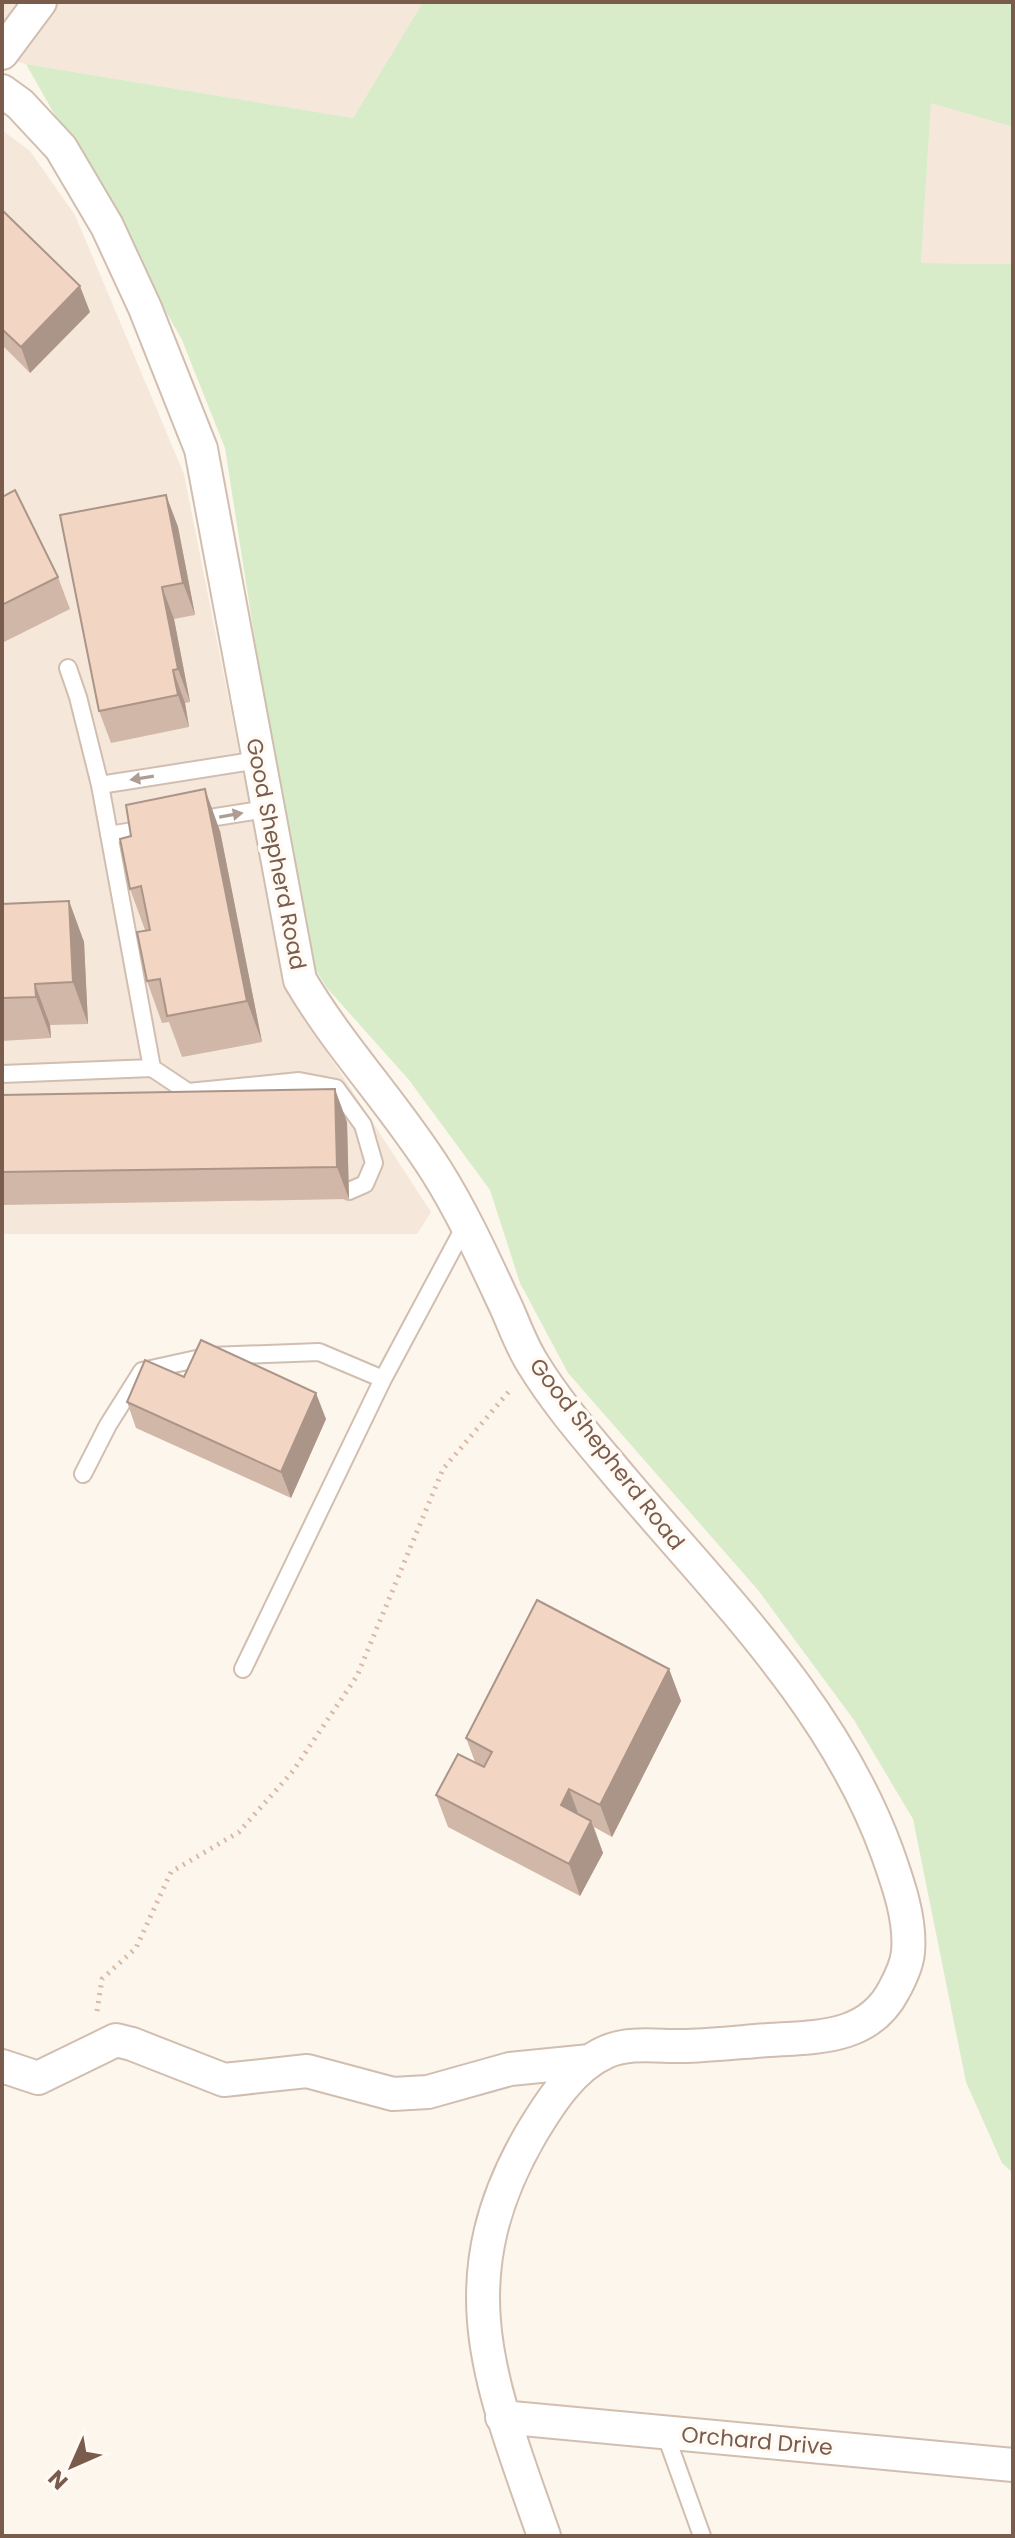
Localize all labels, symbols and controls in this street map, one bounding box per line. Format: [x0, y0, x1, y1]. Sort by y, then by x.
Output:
street label: Good Shepherd Road [238, 736, 314, 972]
one-way arrow [130, 772, 155, 785]
one-way arrow [219, 808, 244, 820]
street label: Good Shepherd Road [522, 1352, 692, 1556]
street label: Orchard Drive [680, 2419, 834, 2463]
north arrow [32, 2426, 112, 2506]
text: N [41, 2463, 75, 2497]

